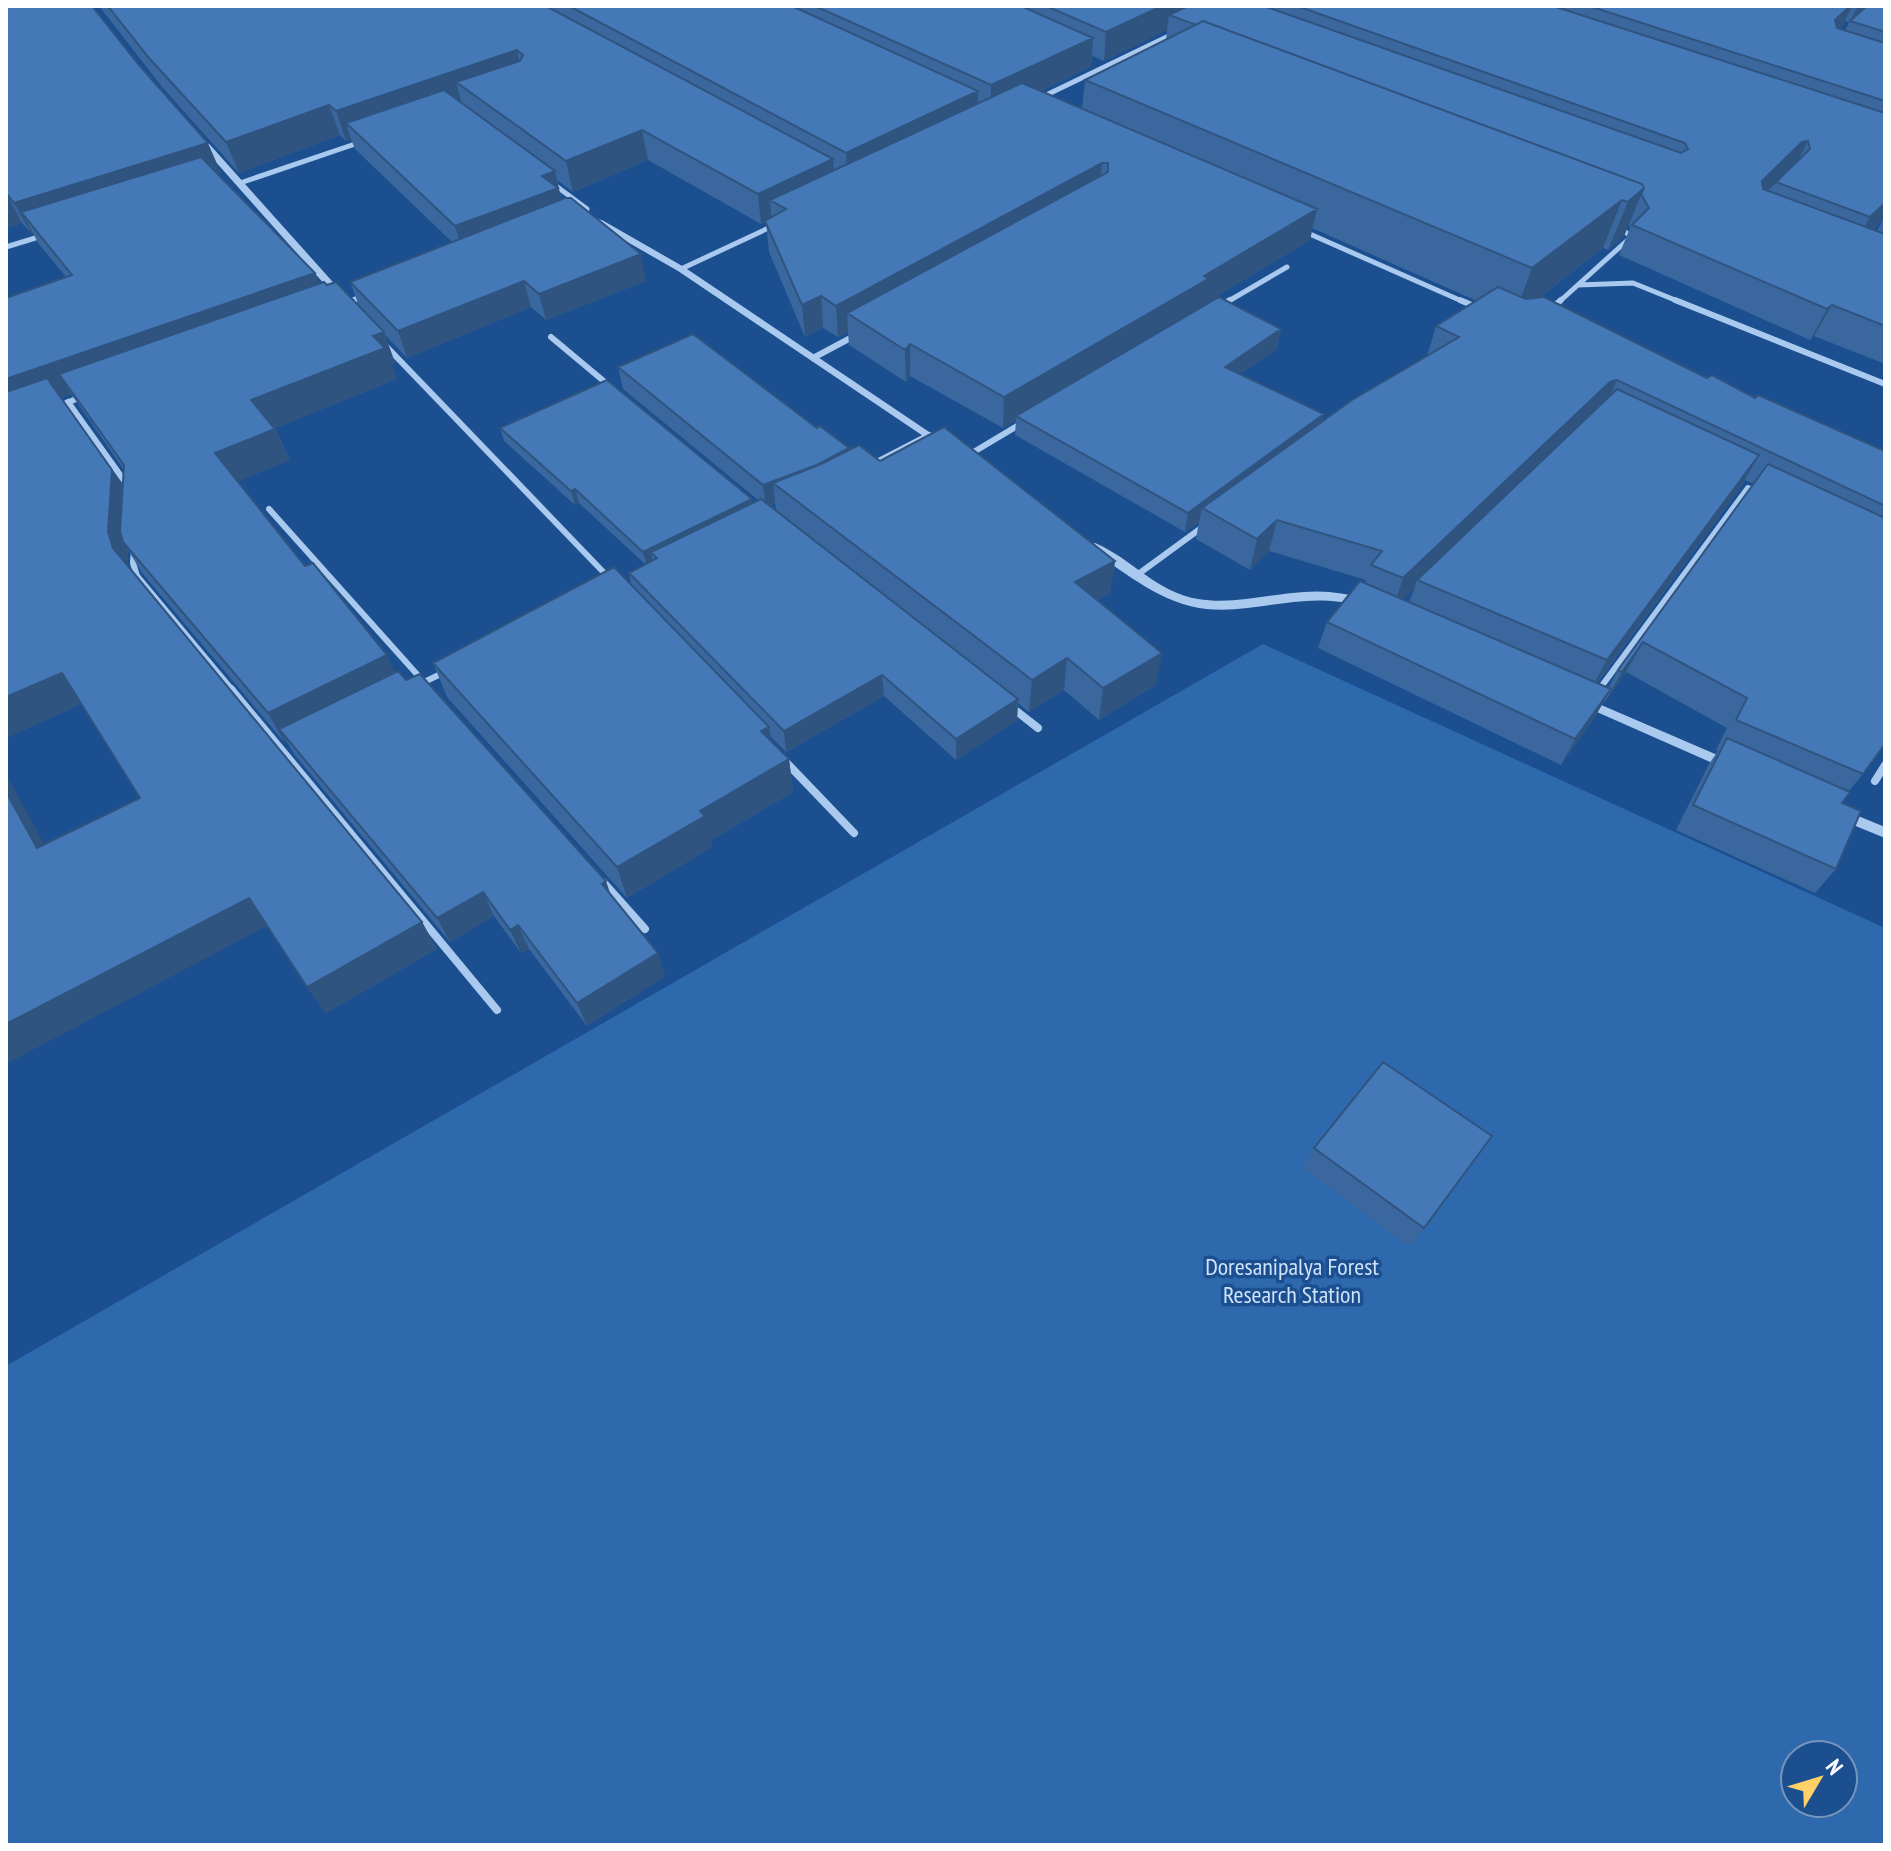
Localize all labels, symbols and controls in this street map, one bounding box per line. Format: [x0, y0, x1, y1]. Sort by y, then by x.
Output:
park label: Doresanipalya Forest Research Station [1205, 1251, 1379, 1310]
north arrow [1779, 1739, 1859, 1819]
text: N [1820, 1753, 1849, 1780]

